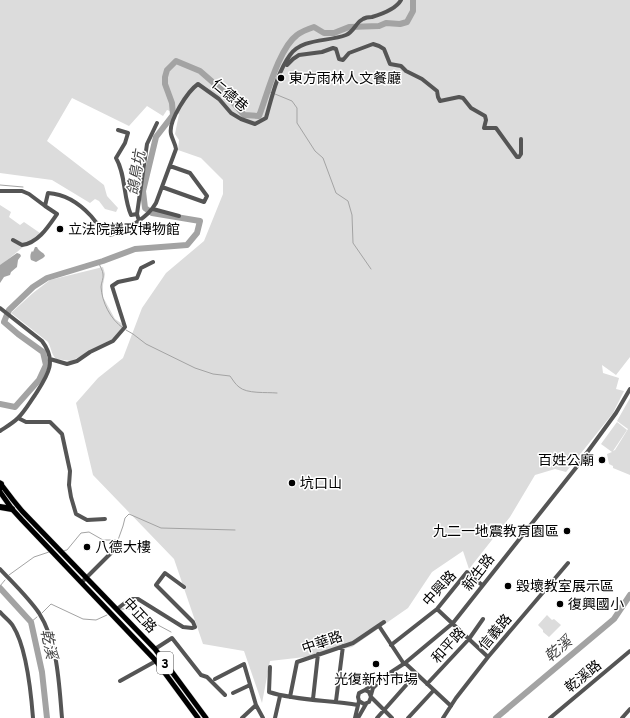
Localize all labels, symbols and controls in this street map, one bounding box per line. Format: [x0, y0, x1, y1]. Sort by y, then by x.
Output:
place label: 東方雨林人文餐廳 [289, 70, 401, 88]
marker: 東方雨林人文餐廳 [276, 73, 286, 83]
street label: 仁德巷 [207, 75, 251, 116]
water label: 鴿鳥坑 [124, 147, 151, 197]
place label: 立法院議政博物館 [68, 221, 180, 239]
marker: 立法院議政博物館 [55, 224, 65, 234]
place label: 百姓公廟 [538, 453, 594, 470]
marker: 百姓公廟 [597, 455, 607, 465]
place label: 坑口山 [300, 475, 342, 493]
marker: 坑口山 [287, 478, 297, 488]
place label: 九二一地震教育園區 [433, 524, 559, 541]
marker: 九二一地震教育園區 [562, 526, 572, 536]
place label: 八德大樓 [95, 539, 151, 557]
marker: 八德大樓 [82, 542, 92, 552]
street label: 新生路 [460, 551, 499, 595]
street label: 中興路 [420, 568, 460, 610]
place label: 毀壞教室展示區 [516, 578, 614, 596]
marker: 毀壞教室展示區 [503, 581, 513, 591]
street label: 中正路 [118, 595, 159, 637]
place label: 復興國小 [568, 597, 624, 614]
marker: 復興國小 [555, 599, 565, 609]
street label: 信義路 [476, 611, 516, 655]
street label: 和平路 [429, 625, 469, 667]
water label: 乾溪 [35, 628, 60, 663]
street label: 中華路 [300, 629, 345, 658]
water label: 乾溪 [541, 632, 578, 667]
road number: 3 [157, 652, 173, 674]
street label: 乾溪路 [562, 657, 606, 697]
marker: 光復新村市場 [371, 659, 381, 669]
place label: 光復新村市場 [334, 671, 418, 689]

